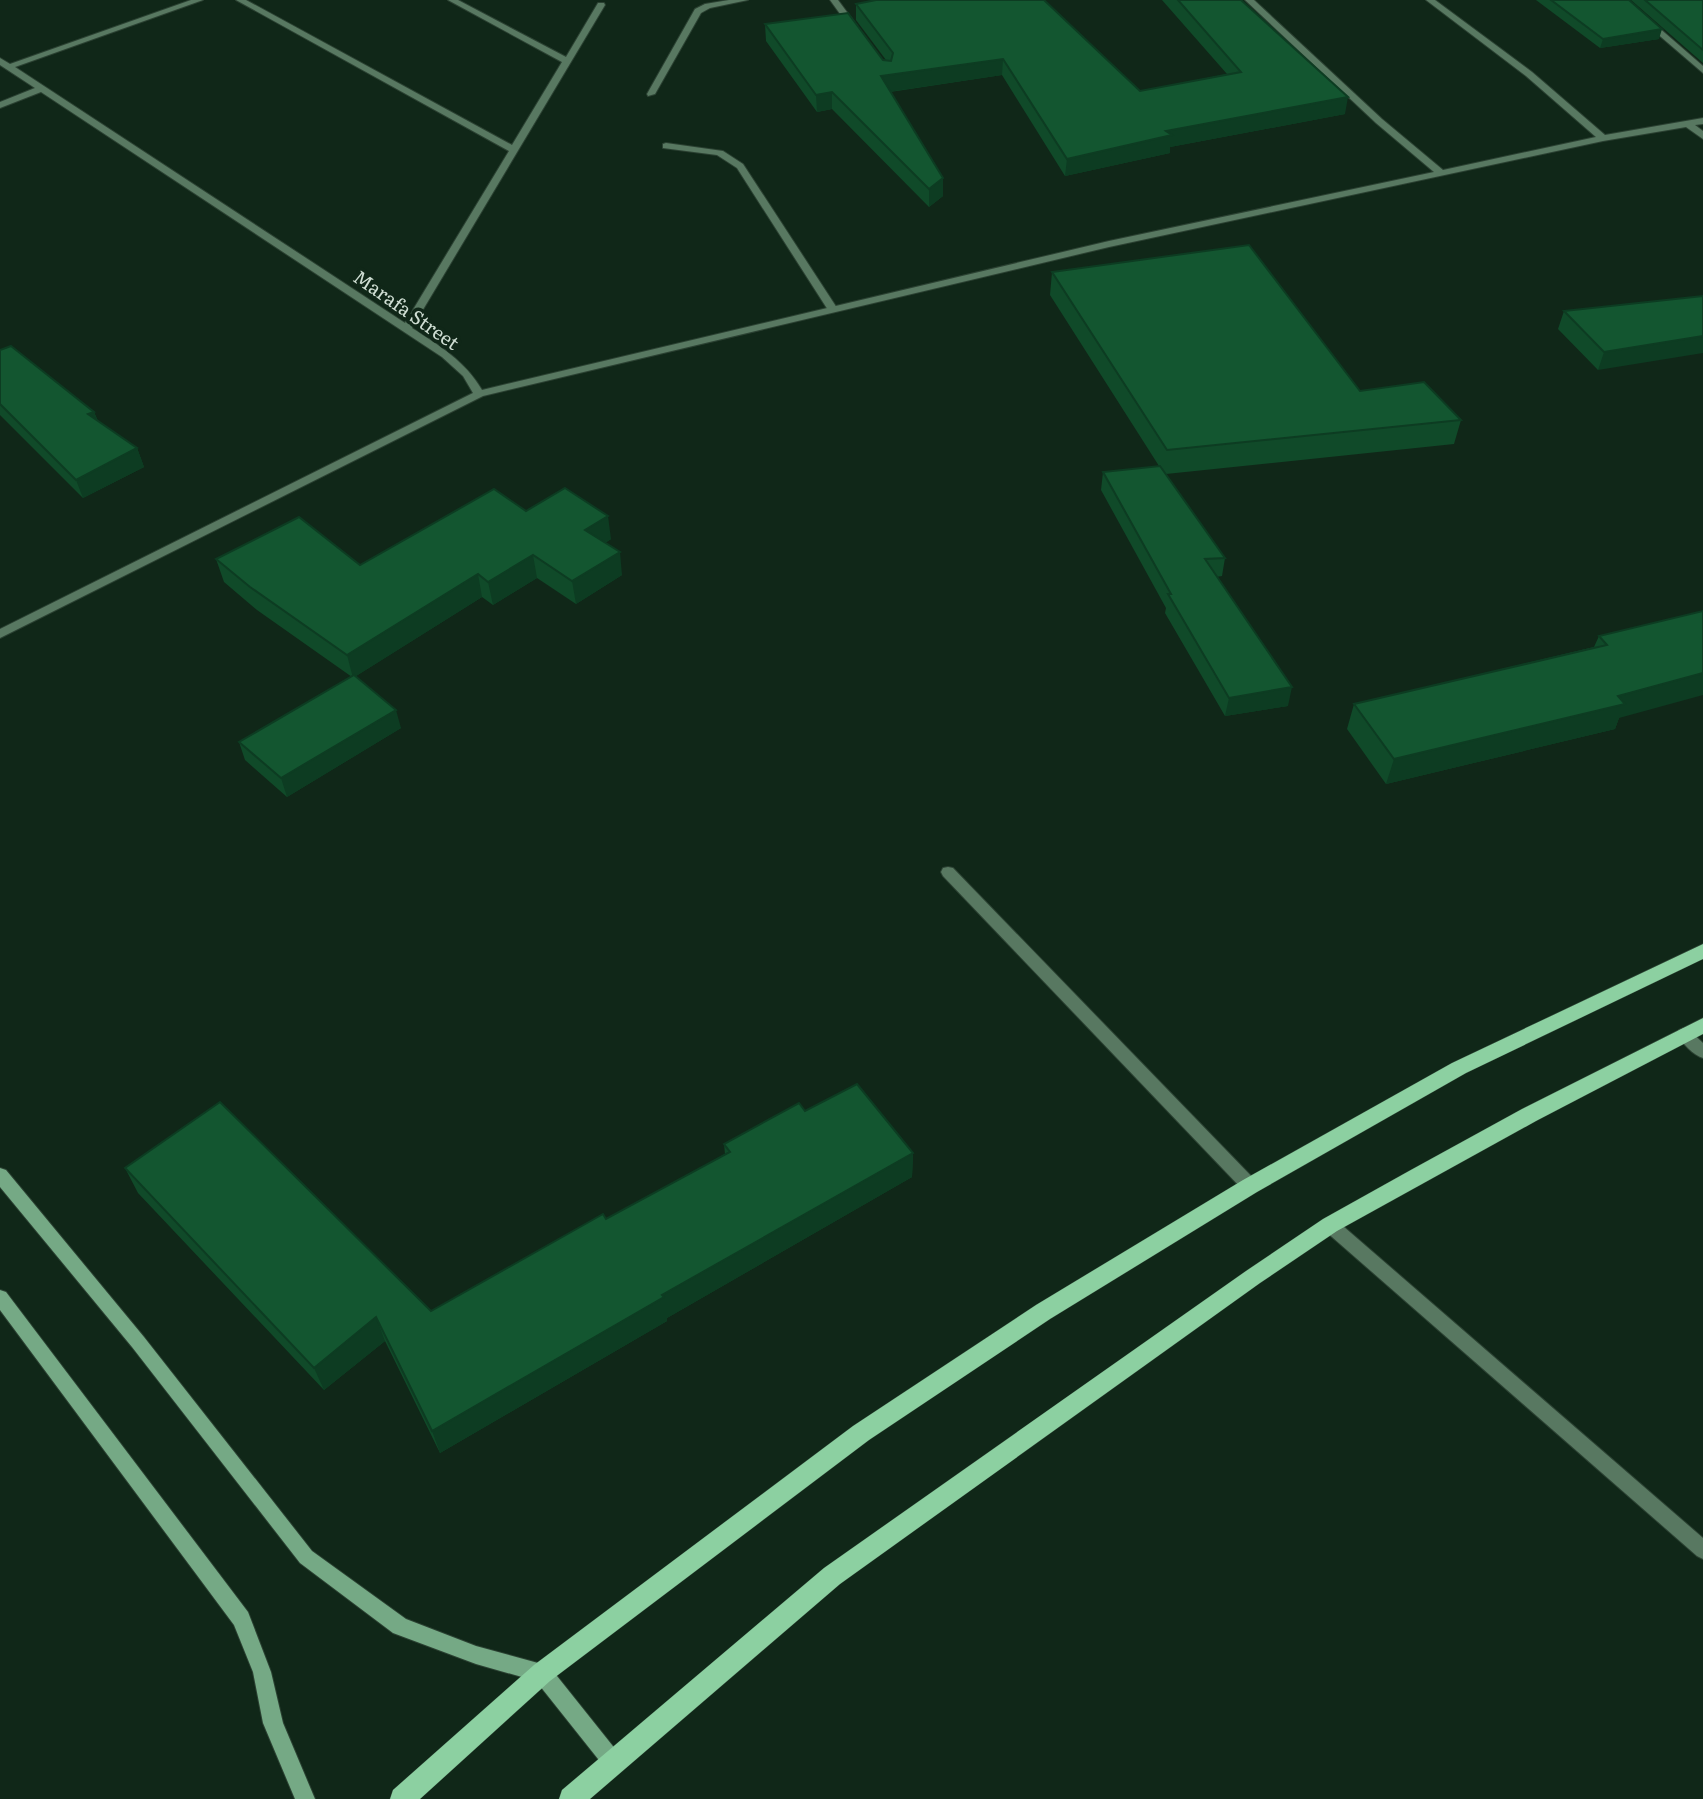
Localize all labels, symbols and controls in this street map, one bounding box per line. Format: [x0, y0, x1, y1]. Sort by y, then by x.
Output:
street label: Marafa Street [348, 262, 466, 356]

